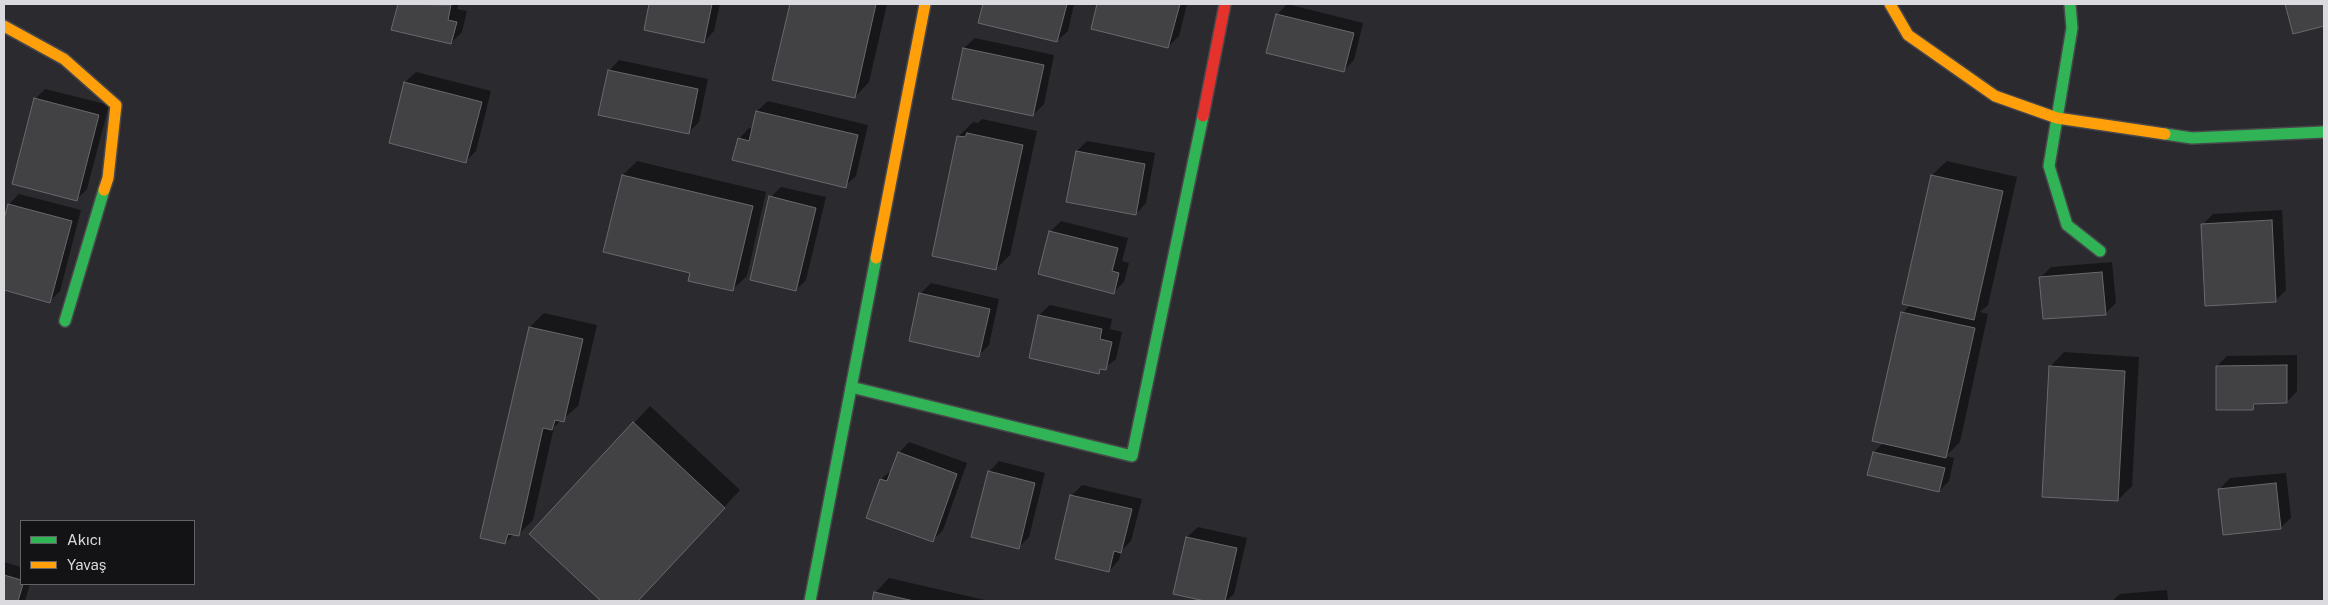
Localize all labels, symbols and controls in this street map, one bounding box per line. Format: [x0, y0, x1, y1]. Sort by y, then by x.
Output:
legend [20, 520, 195, 585]
text: Akıcı [67, 531, 101, 548]
text: Yavaş [67, 556, 106, 573]

